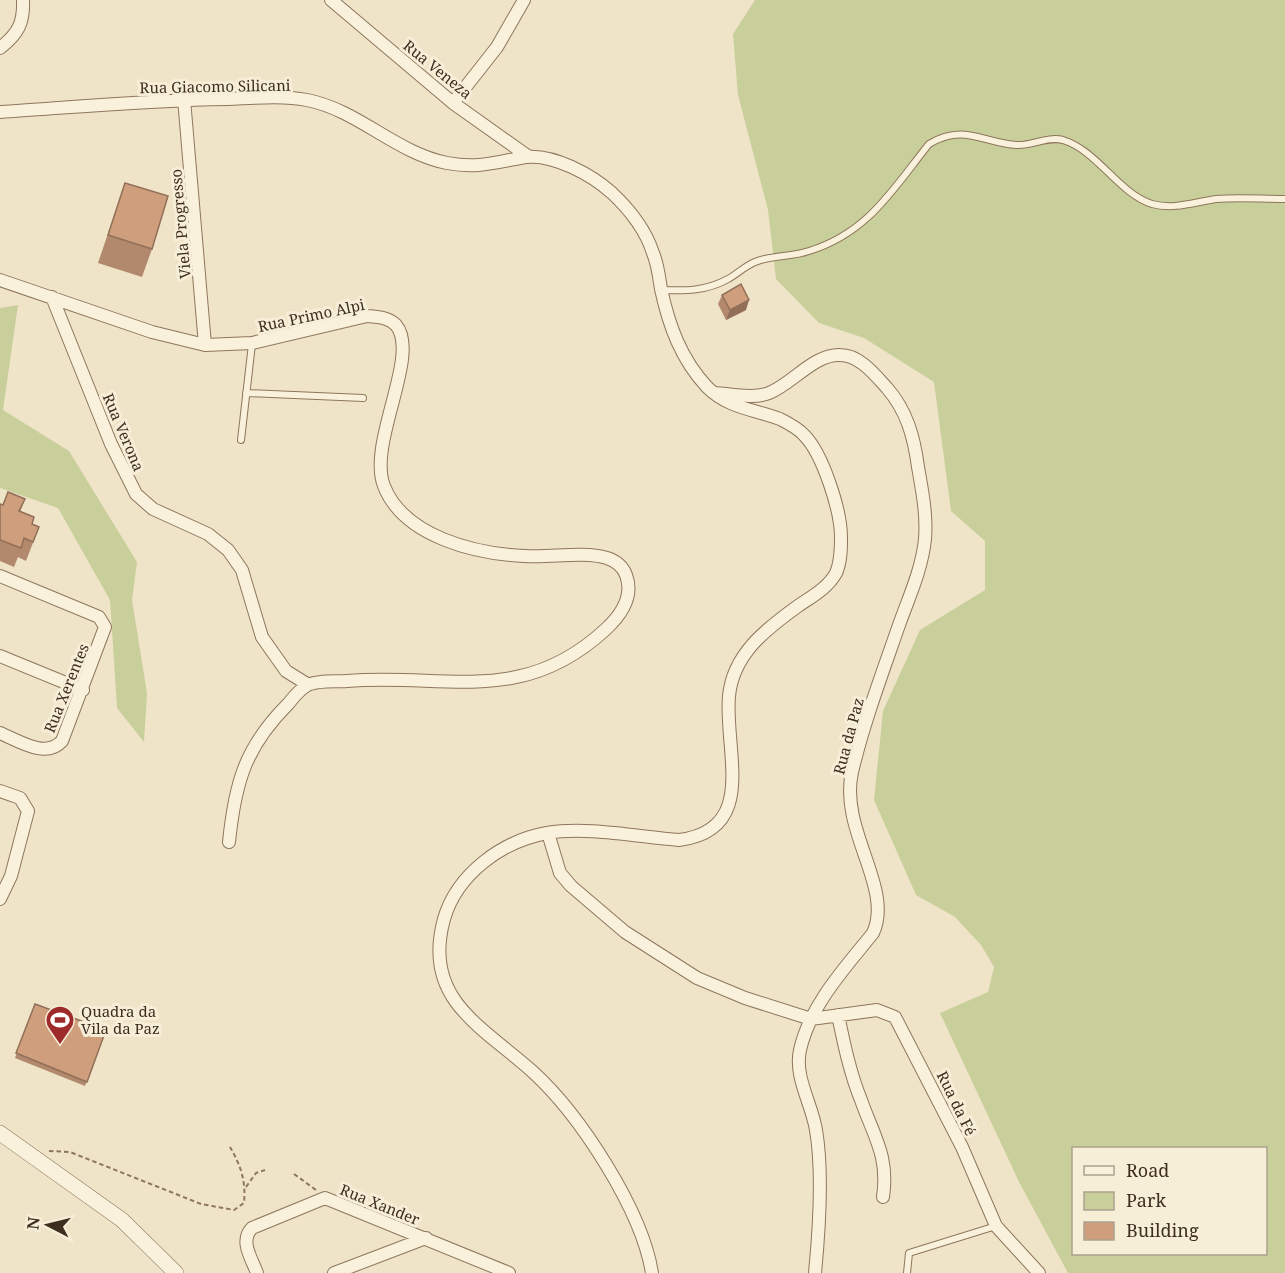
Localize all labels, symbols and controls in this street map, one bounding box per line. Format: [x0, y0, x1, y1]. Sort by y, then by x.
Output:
street label: Rua Veneza [400, 35, 476, 103]
street label: Rua Giacomo Silicani [139, 75, 291, 97]
street label: Viela Progresso [165, 168, 195, 280]
street label: Rua Primo Alpi [256, 294, 366, 336]
street label: Rua Verona [99, 390, 149, 474]
street label: Rua Xerentes [39, 640, 93, 736]
street label: Rua da Paz [828, 696, 868, 776]
place label: Quadra da Vila da Paz [81, 1001, 160, 1038]
sports icon: Quadra da Vila da Paz [44, 1004, 76, 1046]
street label: Rua da Fé [933, 1067, 981, 1139]
legend [1072, 1147, 1267, 1255]
text: Road [1126, 1158, 1169, 1182]
street label: Rua Xander [337, 1179, 423, 1229]
text: Park [1126, 1188, 1166, 1212]
north arrow [18, 1195, 78, 1255]
text: N [21, 1215, 45, 1231]
text: Building [1126, 1218, 1199, 1242]

